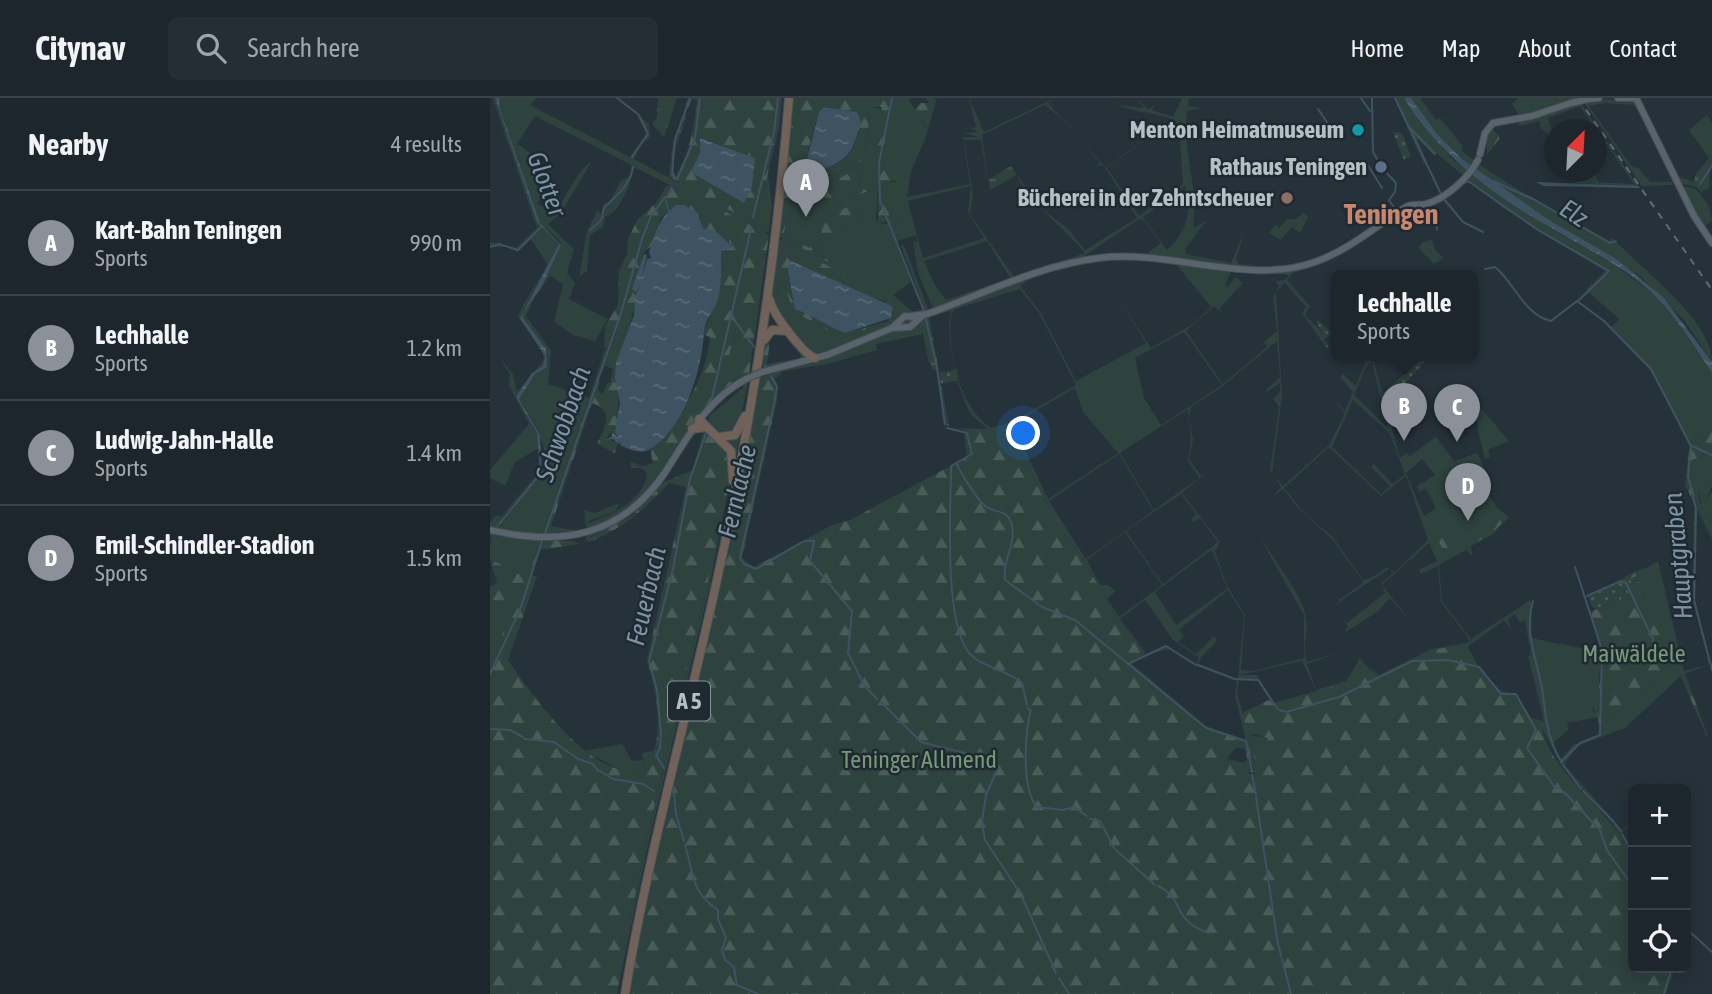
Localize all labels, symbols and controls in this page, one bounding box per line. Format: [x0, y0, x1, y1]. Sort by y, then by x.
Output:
search box [168, 17, 658, 80]
text: Citynav [35, 29, 126, 67]
icon: search [192, 29, 230, 67]
text: Search here [248, 33, 360, 63]
text: Home [1350, 35, 1404, 62]
text: Map [1442, 35, 1480, 62]
text: About [1518, 35, 1571, 62]
text: Contact [1609, 35, 1677, 62]
place label: Menton Heimatmuseum [1130, 116, 1344, 143]
north arrow [1544, 119, 1607, 182]
marker: Menton Heimatmuseum [1350, 122, 1366, 138]
text: Nearby [28, 127, 108, 161]
text: 4 results [391, 131, 462, 157]
water label: Glotter [521, 147, 573, 222]
place label: Rathaus Teningen [1210, 153, 1367, 180]
pin: A [783, 159, 829, 217]
marker: Rathaus Teningen [1373, 159, 1389, 175]
place label: Bücherei in der Zehntscheuer [1017, 184, 1274, 211]
marker: Bücherei in der Zehntscheuer [1279, 190, 1295, 206]
water label: Elz [1554, 193, 1594, 233]
district label: Teningen [1344, 198, 1438, 230]
text: Kart-Bahn Teningen [95, 215, 282, 245]
text: A [45, 230, 57, 256]
text: 990 m [410, 230, 462, 256]
text: Sports [95, 245, 148, 271]
popup [1331, 270, 1478, 361]
text: Lechhalle [1358, 288, 1452, 318]
text: Sports [1358, 318, 1410, 344]
text: Lechhalle [95, 320, 189, 350]
text: B [46, 335, 56, 361]
text: 1.2 km [406, 335, 462, 361]
text: Sports [95, 350, 148, 376]
water label: Schwobbach [529, 362, 597, 486]
pin: B [1381, 383, 1427, 441]
pin: C [1434, 384, 1480, 442]
your location [1006, 416, 1040, 450]
text: Ludwig-Jahn-Halle [95, 425, 274, 455]
text: C [46, 440, 56, 466]
text: 1.4 km [406, 440, 462, 466]
water label: Fernlache [712, 442, 762, 540]
text: Sports [95, 455, 148, 481]
pin: D [1445, 463, 1491, 521]
water label: Hauptgraben [1657, 491, 1698, 621]
text: Emil-Schindler-Stadion [95, 530, 314, 560]
water label: Feuerbach [620, 543, 672, 648]
text: D [45, 545, 57, 571]
text: 1.5 km [406, 545, 462, 571]
text: Sports [95, 560, 148, 586]
park label: Maiwäldele [1582, 640, 1686, 667]
road number: A 5 [668, 681, 710, 720]
park label: Teninger Allmend [841, 746, 997, 773]
map controls [1628, 784, 1691, 973]
button: + [1628, 784, 1691, 847]
button: − [1628, 847, 1691, 910]
button: locate [1628, 910, 1691, 973]

